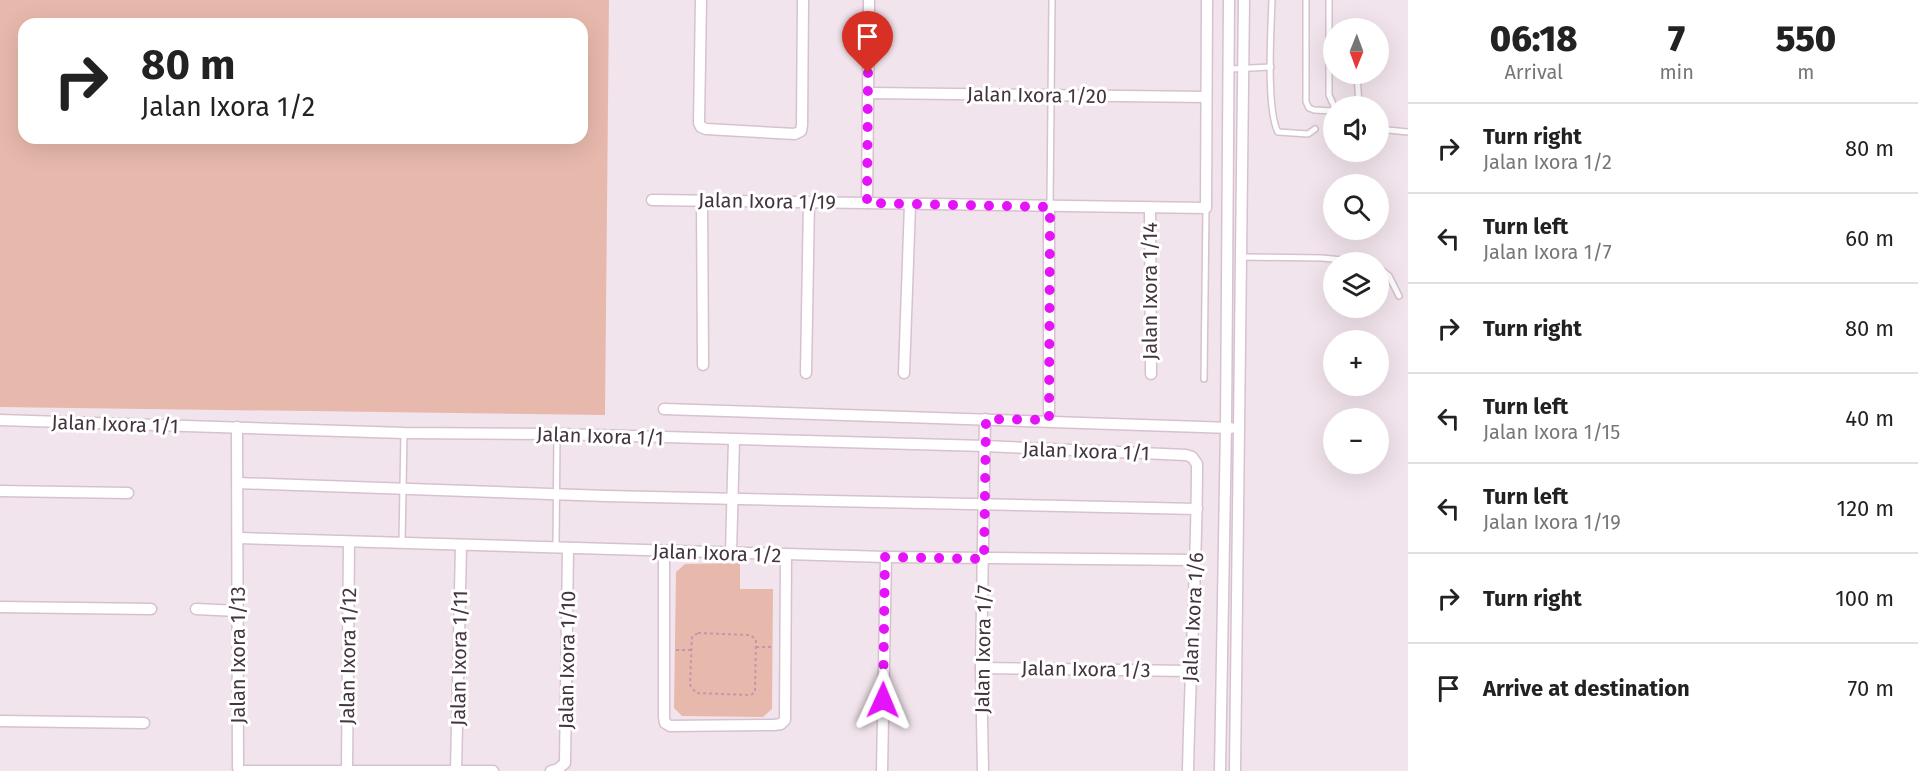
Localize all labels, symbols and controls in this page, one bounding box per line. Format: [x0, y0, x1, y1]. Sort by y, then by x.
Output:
pin [842, 11, 893, 73]
text: 06:18 [1490, 17, 1578, 61]
text: 7 [1668, 17, 1685, 61]
text: 550 [1776, 17, 1836, 61]
north arrow [1323, 18, 1389, 84]
map controls [1323, 18, 1389, 474]
icon: arrive [851, 20, 884, 53]
text: 80 m [141, 40, 235, 90]
icon: right [42, 42, 120, 120]
text: Arrival [1504, 60, 1563, 84]
text: min [1659, 60, 1694, 84]
text: m [1797, 60, 1815, 84]
street label: Jalan Ixora 1/20 [967, 82, 1107, 108]
text: Jalan Ixora 1/2 [141, 91, 315, 123]
button: sound [1323, 96, 1389, 162]
text: Turn right [1483, 123, 1582, 150]
icon: right [1432, 132, 1465, 165]
text: 80 m [1845, 135, 1894, 162]
text: Jalan Ixora 1/2 [1483, 150, 1612, 174]
button: search [1323, 174, 1389, 240]
street label: Jalan Ixora 1/19 [698, 188, 836, 214]
text: Turn left [1483, 213, 1568, 240]
street label: Jalan Ixora 1/14 [1138, 222, 1162, 360]
icon: left [1432, 222, 1465, 255]
text: 60 m [1845, 225, 1894, 252]
text: Jalan Ixora 1/7 [1483, 240, 1612, 264]
button: layers [1323, 252, 1389, 318]
icon: right [1432, 312, 1465, 345]
text: Turn right [1483, 315, 1582, 342]
text: 80 m [1845, 315, 1894, 342]
button: + [1323, 330, 1389, 396]
text: Turn left [1483, 393, 1568, 420]
icon: left [1432, 402, 1465, 435]
text: 40 m [1845, 405, 1894, 432]
button: − [1323, 408, 1389, 474]
street label: Jalan Ixora 1/1 [51, 410, 179, 438]
text: Jalan Ixora 1/15 [1483, 420, 1620, 444]
street label: Jalan Ixora 1/1 [536, 422, 664, 450]
street label: Jalan Ixora 1/1 [1022, 437, 1150, 465]
text: Turn left [1483, 483, 1568, 510]
icon: left [1432, 492, 1465, 525]
text: 120 m [1837, 495, 1894, 522]
text: Jalan Ixora 1/19 [1483, 510, 1621, 534]
street label: Jalan Ixora 1/2 [652, 539, 782, 567]
street label: Jalan Ixora 1/6 [1178, 552, 1208, 682]
icon: right [1432, 582, 1465, 615]
street label: Jalan Ixora 1/7 [970, 584, 996, 714]
text: Turn right [1483, 585, 1582, 612]
text: 100 m [1835, 585, 1894, 612]
street label: Jalan Ixora 1/13 [226, 586, 250, 724]
street label: Jalan Ixora 1/12 [335, 587, 361, 725]
street label: Jalan Ixora 1/11 [446, 590, 472, 726]
street label: Jalan Ixora 1/10 [554, 591, 580, 729]
street label: Jalan Ixora 1/3 [1021, 656, 1151, 682]
position arrow [851, 668, 915, 732]
icon: arrive [1432, 672, 1465, 705]
text: Arrive at destination [1483, 675, 1690, 702]
text: 70 m [1848, 675, 1894, 702]

